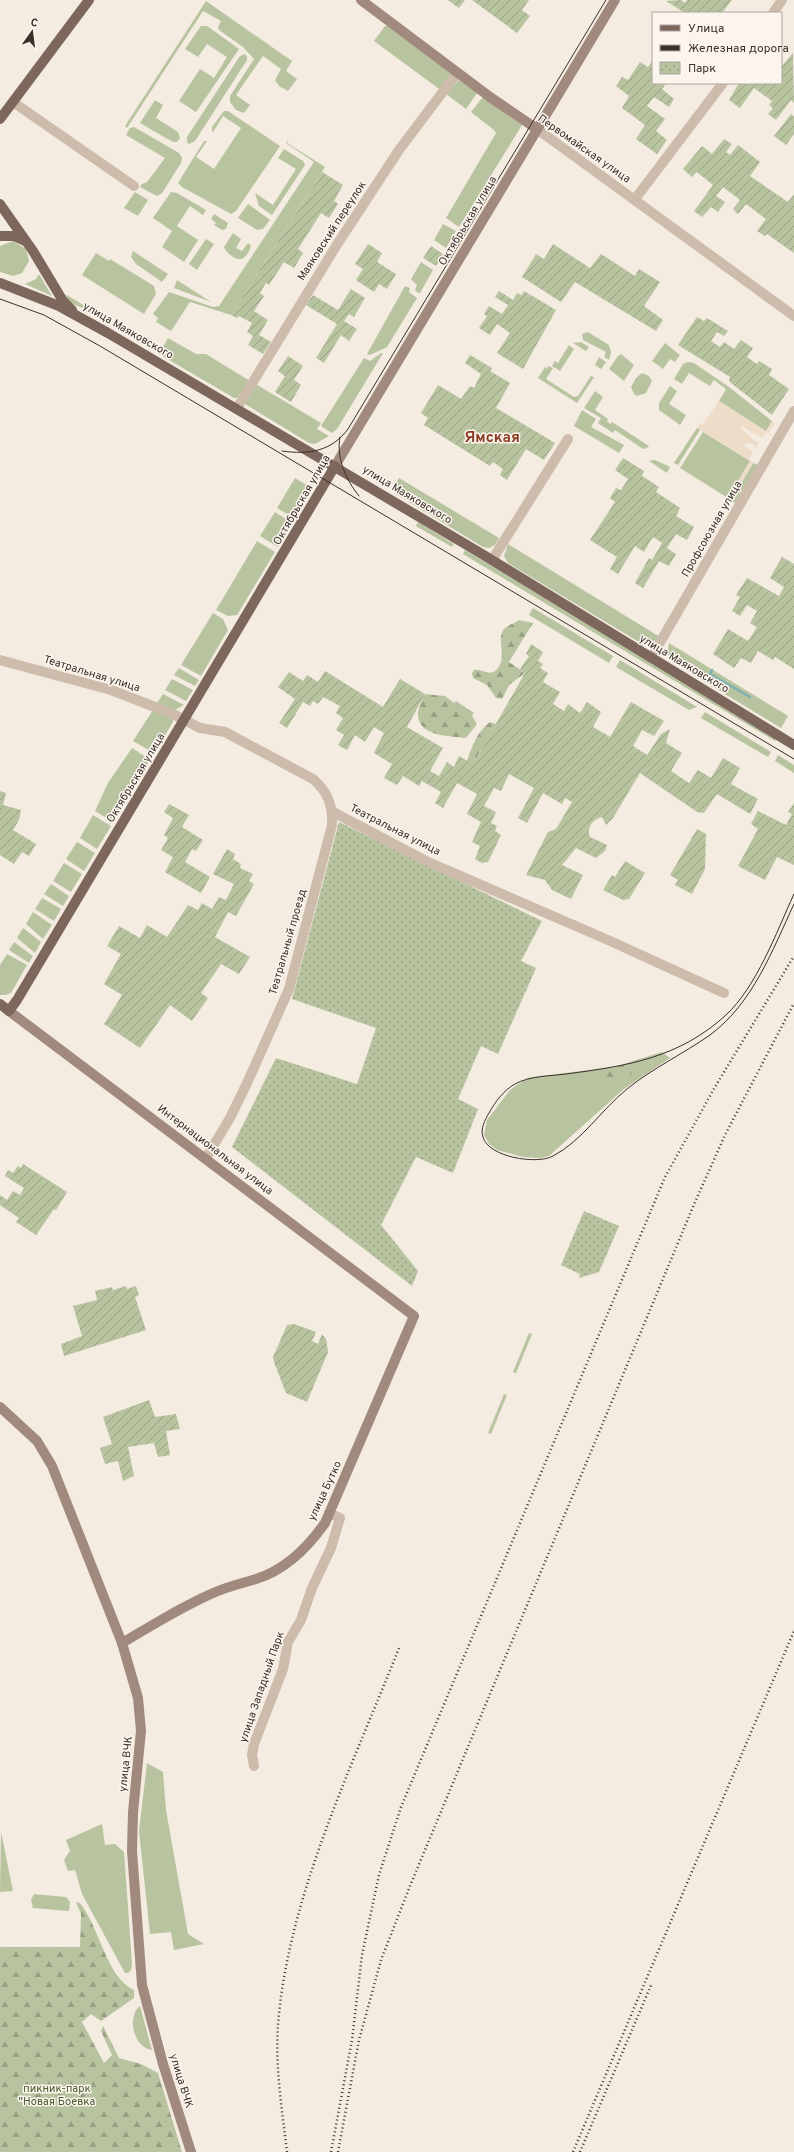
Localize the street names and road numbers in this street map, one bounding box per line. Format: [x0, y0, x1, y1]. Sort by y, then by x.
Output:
street label: Первомайская улица [535, 112, 633, 186]
street label: Октябрьская улица [436, 174, 500, 268]
street label: Маяковский переулок [295, 178, 369, 284]
street label: улица Маяковского [80, 299, 176, 363]
street label: Октябрьская улица [270, 452, 334, 548]
street label: улица Маяковского [360, 463, 454, 527]
street label: Профсоюзная улица [679, 478, 745, 580]
street label: улица Маяковского [637, 632, 731, 696]
street label: Театральная улица [42, 653, 142, 695]
street label: Октябрьская улица [104, 731, 168, 825]
street label: Театральная улица [347, 801, 443, 859]
street label: Театральный проезд [266, 887, 310, 997]
street label: Интернациональная улица [154, 1102, 276, 1198]
street label: улица Бутко [305, 1459, 345, 1523]
street label: улица Западный Парк [236, 1630, 288, 1744]
street label: улица ВЧК [116, 1735, 136, 1793]
street label: улица ВЧК [166, 2052, 196, 2110]

